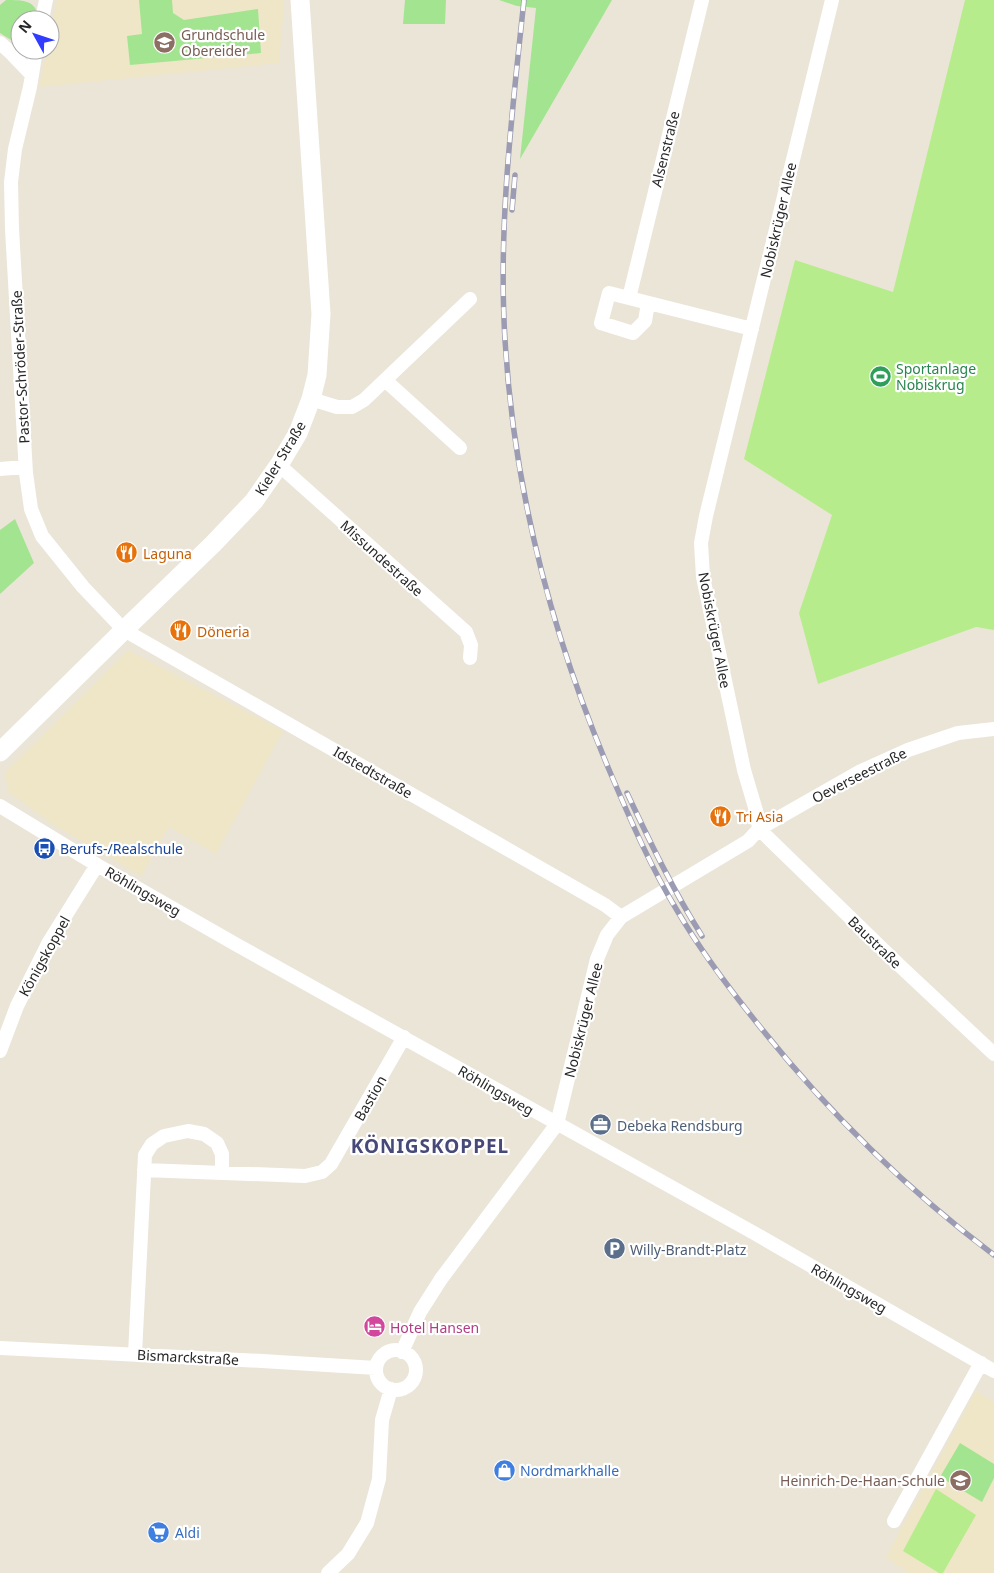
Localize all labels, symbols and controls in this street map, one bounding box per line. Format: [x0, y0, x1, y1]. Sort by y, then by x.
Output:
north arrow [10, 10, 60, 60]
text: N [14, 16, 36, 37]
place label: Grundschule Obereider [181, 25, 265, 60]
school or university icon: Grundschule Obereider [153, 30, 177, 54]
street label: Alsenstraße [646, 109, 684, 189]
street label: Nobiskrüger Allee [755, 160, 801, 280]
street label: Pastor-Schröder-Straße [6, 290, 34, 444]
place label: Sportanlage Nobiskrug [896, 359, 976, 394]
sports icon: Sportanlage Nobiskrug [868, 364, 892, 388]
street label: Kieler Straße [250, 417, 310, 499]
street label: Missundestraße [336, 516, 428, 600]
restaurant icon: Laguna [115, 541, 139, 565]
place label: Laguna [143, 544, 192, 563]
street label: Nobiskrüger Allee [694, 570, 736, 690]
restaurant icon: Döneria [169, 619, 193, 643]
place label: Döneria [197, 622, 250, 641]
street label: Idstedtstraße [330, 742, 416, 802]
street label: Oeverseestraße [808, 743, 910, 807]
restaurant icon: Tri Asia [708, 804, 732, 828]
place label: Tri Asia [736, 807, 783, 826]
bus stop icon: Berufs-/Realschule [32, 836, 56, 860]
place label: Berufs-/Realschule [60, 839, 183, 858]
street label: Röhlingsweg [102, 862, 184, 920]
street label: Königskoppel [14, 912, 74, 1000]
street label: Baustraße [844, 912, 906, 972]
street label: Nobiskrüger Allee [560, 960, 606, 1079]
street label: Röhlingsweg [455, 1061, 537, 1119]
street label: Bastion [349, 1072, 391, 1124]
office icon: Debeka Rendsburg [589, 1113, 613, 1137]
place label: Debeka Rendsburg [617, 1116, 743, 1135]
district label: KÖNIGSKOPPEL [351, 1133, 509, 1159]
parking icon: Willy-Brandt-Platz [602, 1237, 626, 1261]
place label: Willy-Brandt-Platz [630, 1240, 747, 1259]
street label: Röhlingsweg [808, 1259, 890, 1317]
hotel icon: Hotel Hansen [362, 1315, 386, 1339]
place label: Hotel Hansen [390, 1318, 479, 1337]
street label: Bismarckstraße [137, 1345, 239, 1369]
shop icon: Nordmarkhalle [492, 1458, 516, 1482]
place label: Nordmarkhalle [520, 1461, 619, 1480]
school or university icon: Heinrich-De-Haan-Schule [949, 1468, 973, 1492]
place label: Heinrich-De-Haan-Schule [780, 1471, 945, 1490]
supermarket icon: Aldi [147, 1520, 171, 1544]
place label: Aldi [175, 1523, 200, 1542]

